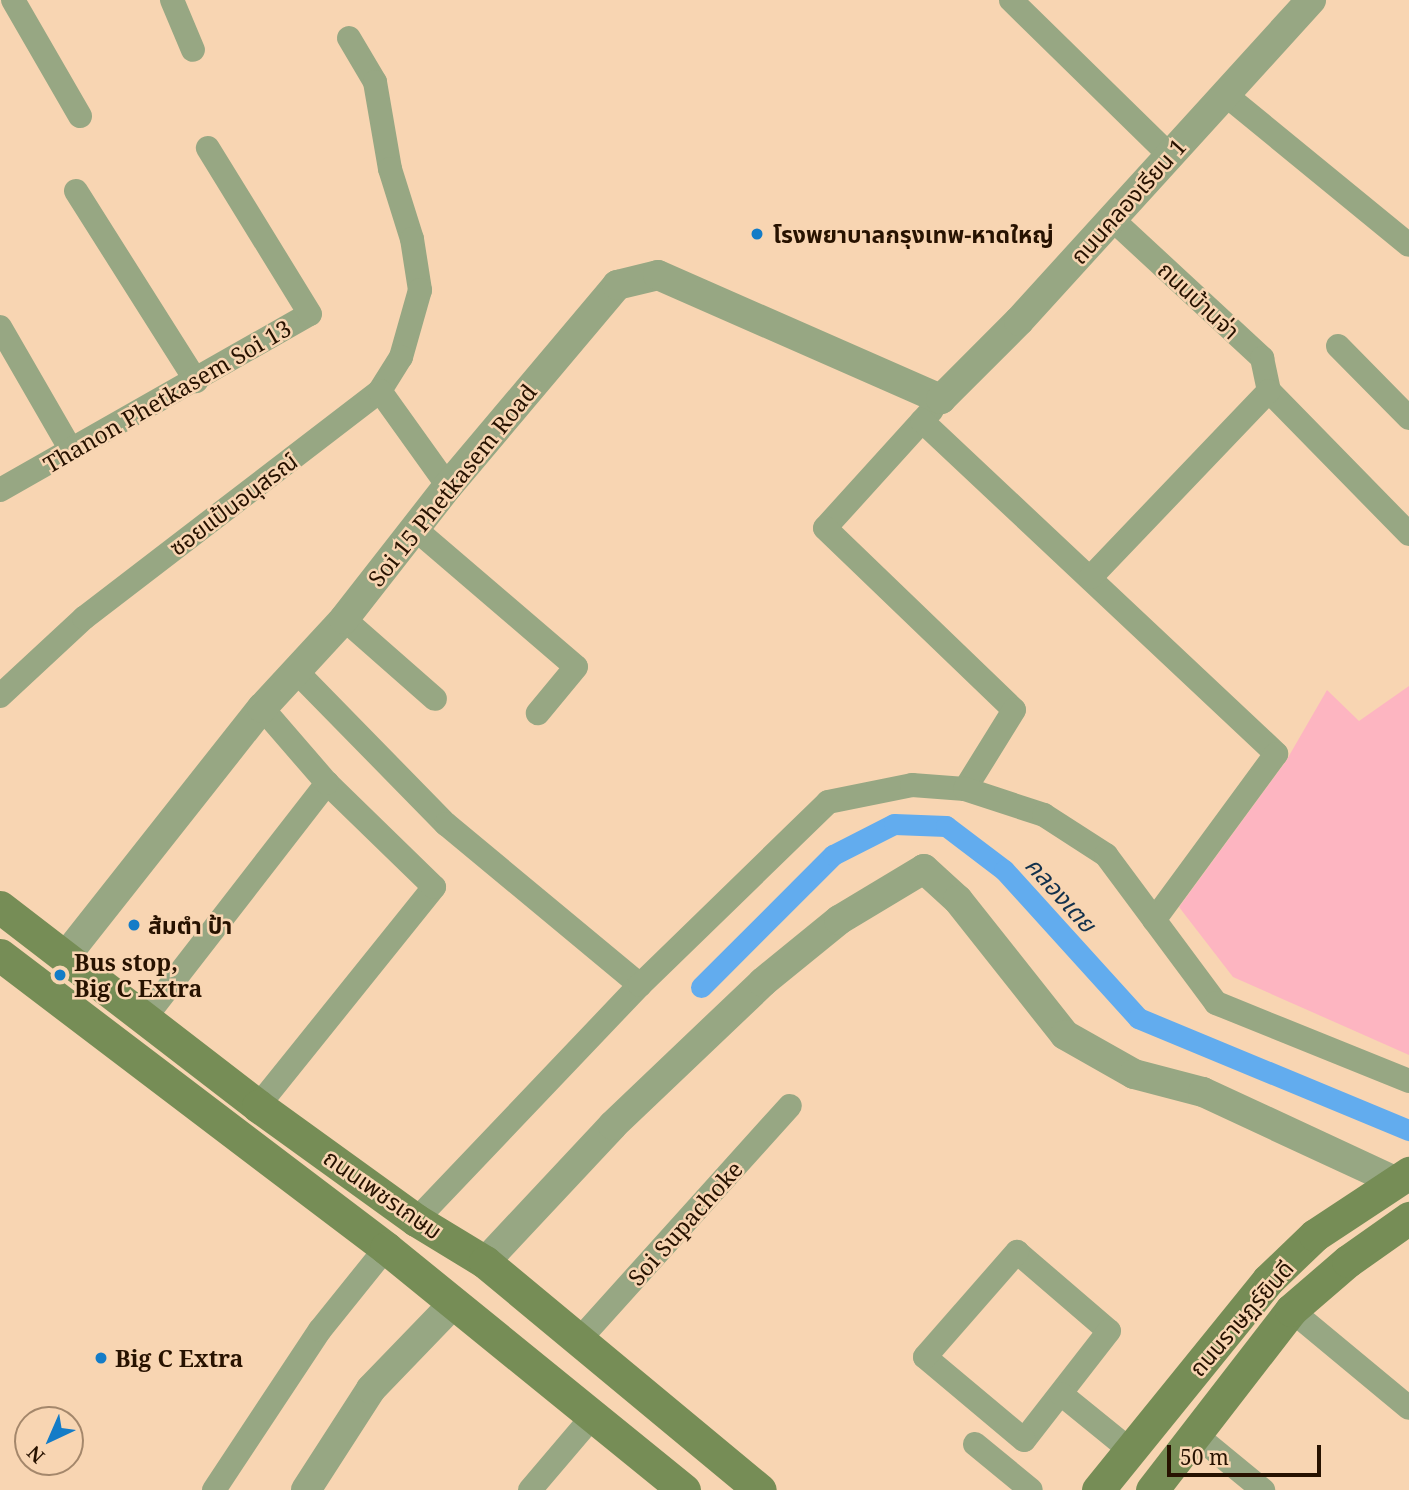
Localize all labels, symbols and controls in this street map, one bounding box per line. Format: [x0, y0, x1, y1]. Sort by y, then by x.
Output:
street label: ถนนคลองเรียน 1 [1064, 133, 1192, 269]
place label: โรงพยาบาลกรุงเทพ-หาดใหญ่ [773, 220, 1054, 248]
marker: โรงพยาบาลกรุงเทพ-หาดใหญ่ [747, 224, 767, 244]
street label: ถนนบ้านจ่า [1153, 255, 1245, 345]
street label: Thanon Phetkasem Soi 13 [38, 314, 296, 478]
street label: Soi 15 Phetkasem Road [362, 378, 542, 592]
street label: ซอยแป้นอนุสรณ์ [164, 447, 302, 561]
water label: คลองเตย [1020, 850, 1102, 938]
place label: ส้มตำ ป้า [148, 911, 232, 939]
marker: ส้มตำ ป้า [126, 917, 142, 933]
place label: Bus stop, Big C Extra [74, 948, 202, 1002]
marker: Bus stop, Big C Extra [52, 967, 68, 983]
street label: ถนนเพชรเกษม [319, 1143, 447, 1245]
street label: Soi Supachoke [622, 1155, 748, 1291]
street label: ถนนราษฎร์ยินดี [1183, 1254, 1299, 1382]
place label: Big C Extra [115, 1344, 243, 1372]
marker: Big C Extra [93, 1350, 109, 1366]
north arrow [14, 1406, 84, 1476]
scale bar [1171, 1430, 1325, 1474]
text: N [21, 1440, 50, 1469]
text: 50 m [1180, 1443, 1229, 1471]

